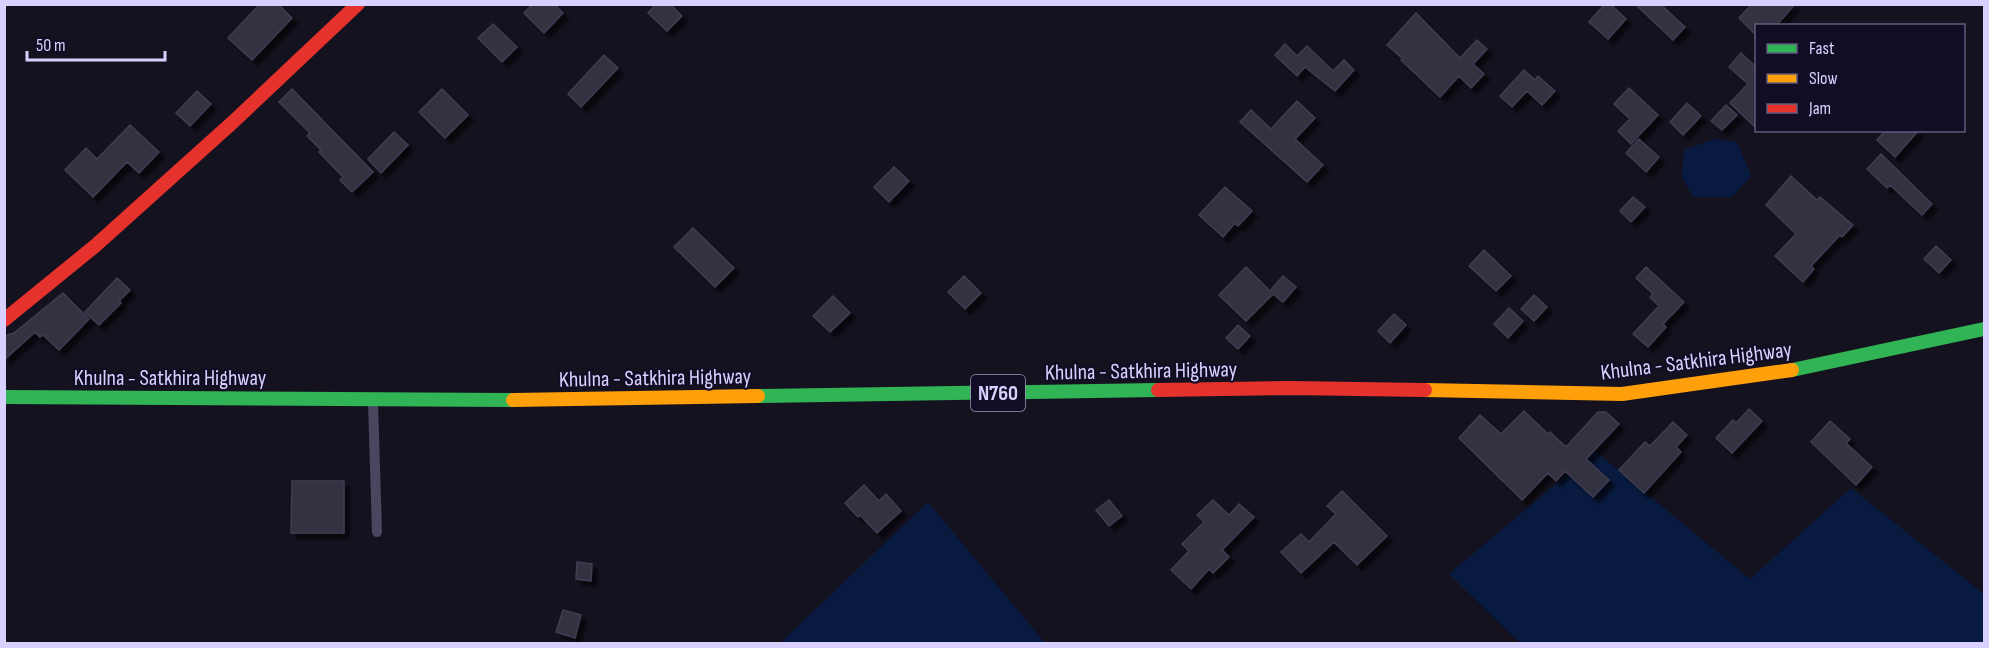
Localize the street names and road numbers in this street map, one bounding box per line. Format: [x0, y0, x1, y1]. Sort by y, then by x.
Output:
street label: Khulna - Satkhira Highway [1599, 336, 1794, 387]
street label: Khulna - Satkhira Highway [1045, 356, 1238, 387]
street label: Khulna - Satkhira Highway [559, 363, 752, 394]
street label: Khulna - Satkhira Highway [74, 365, 267, 392]
road number: N760 [971, 375, 1025, 411]

